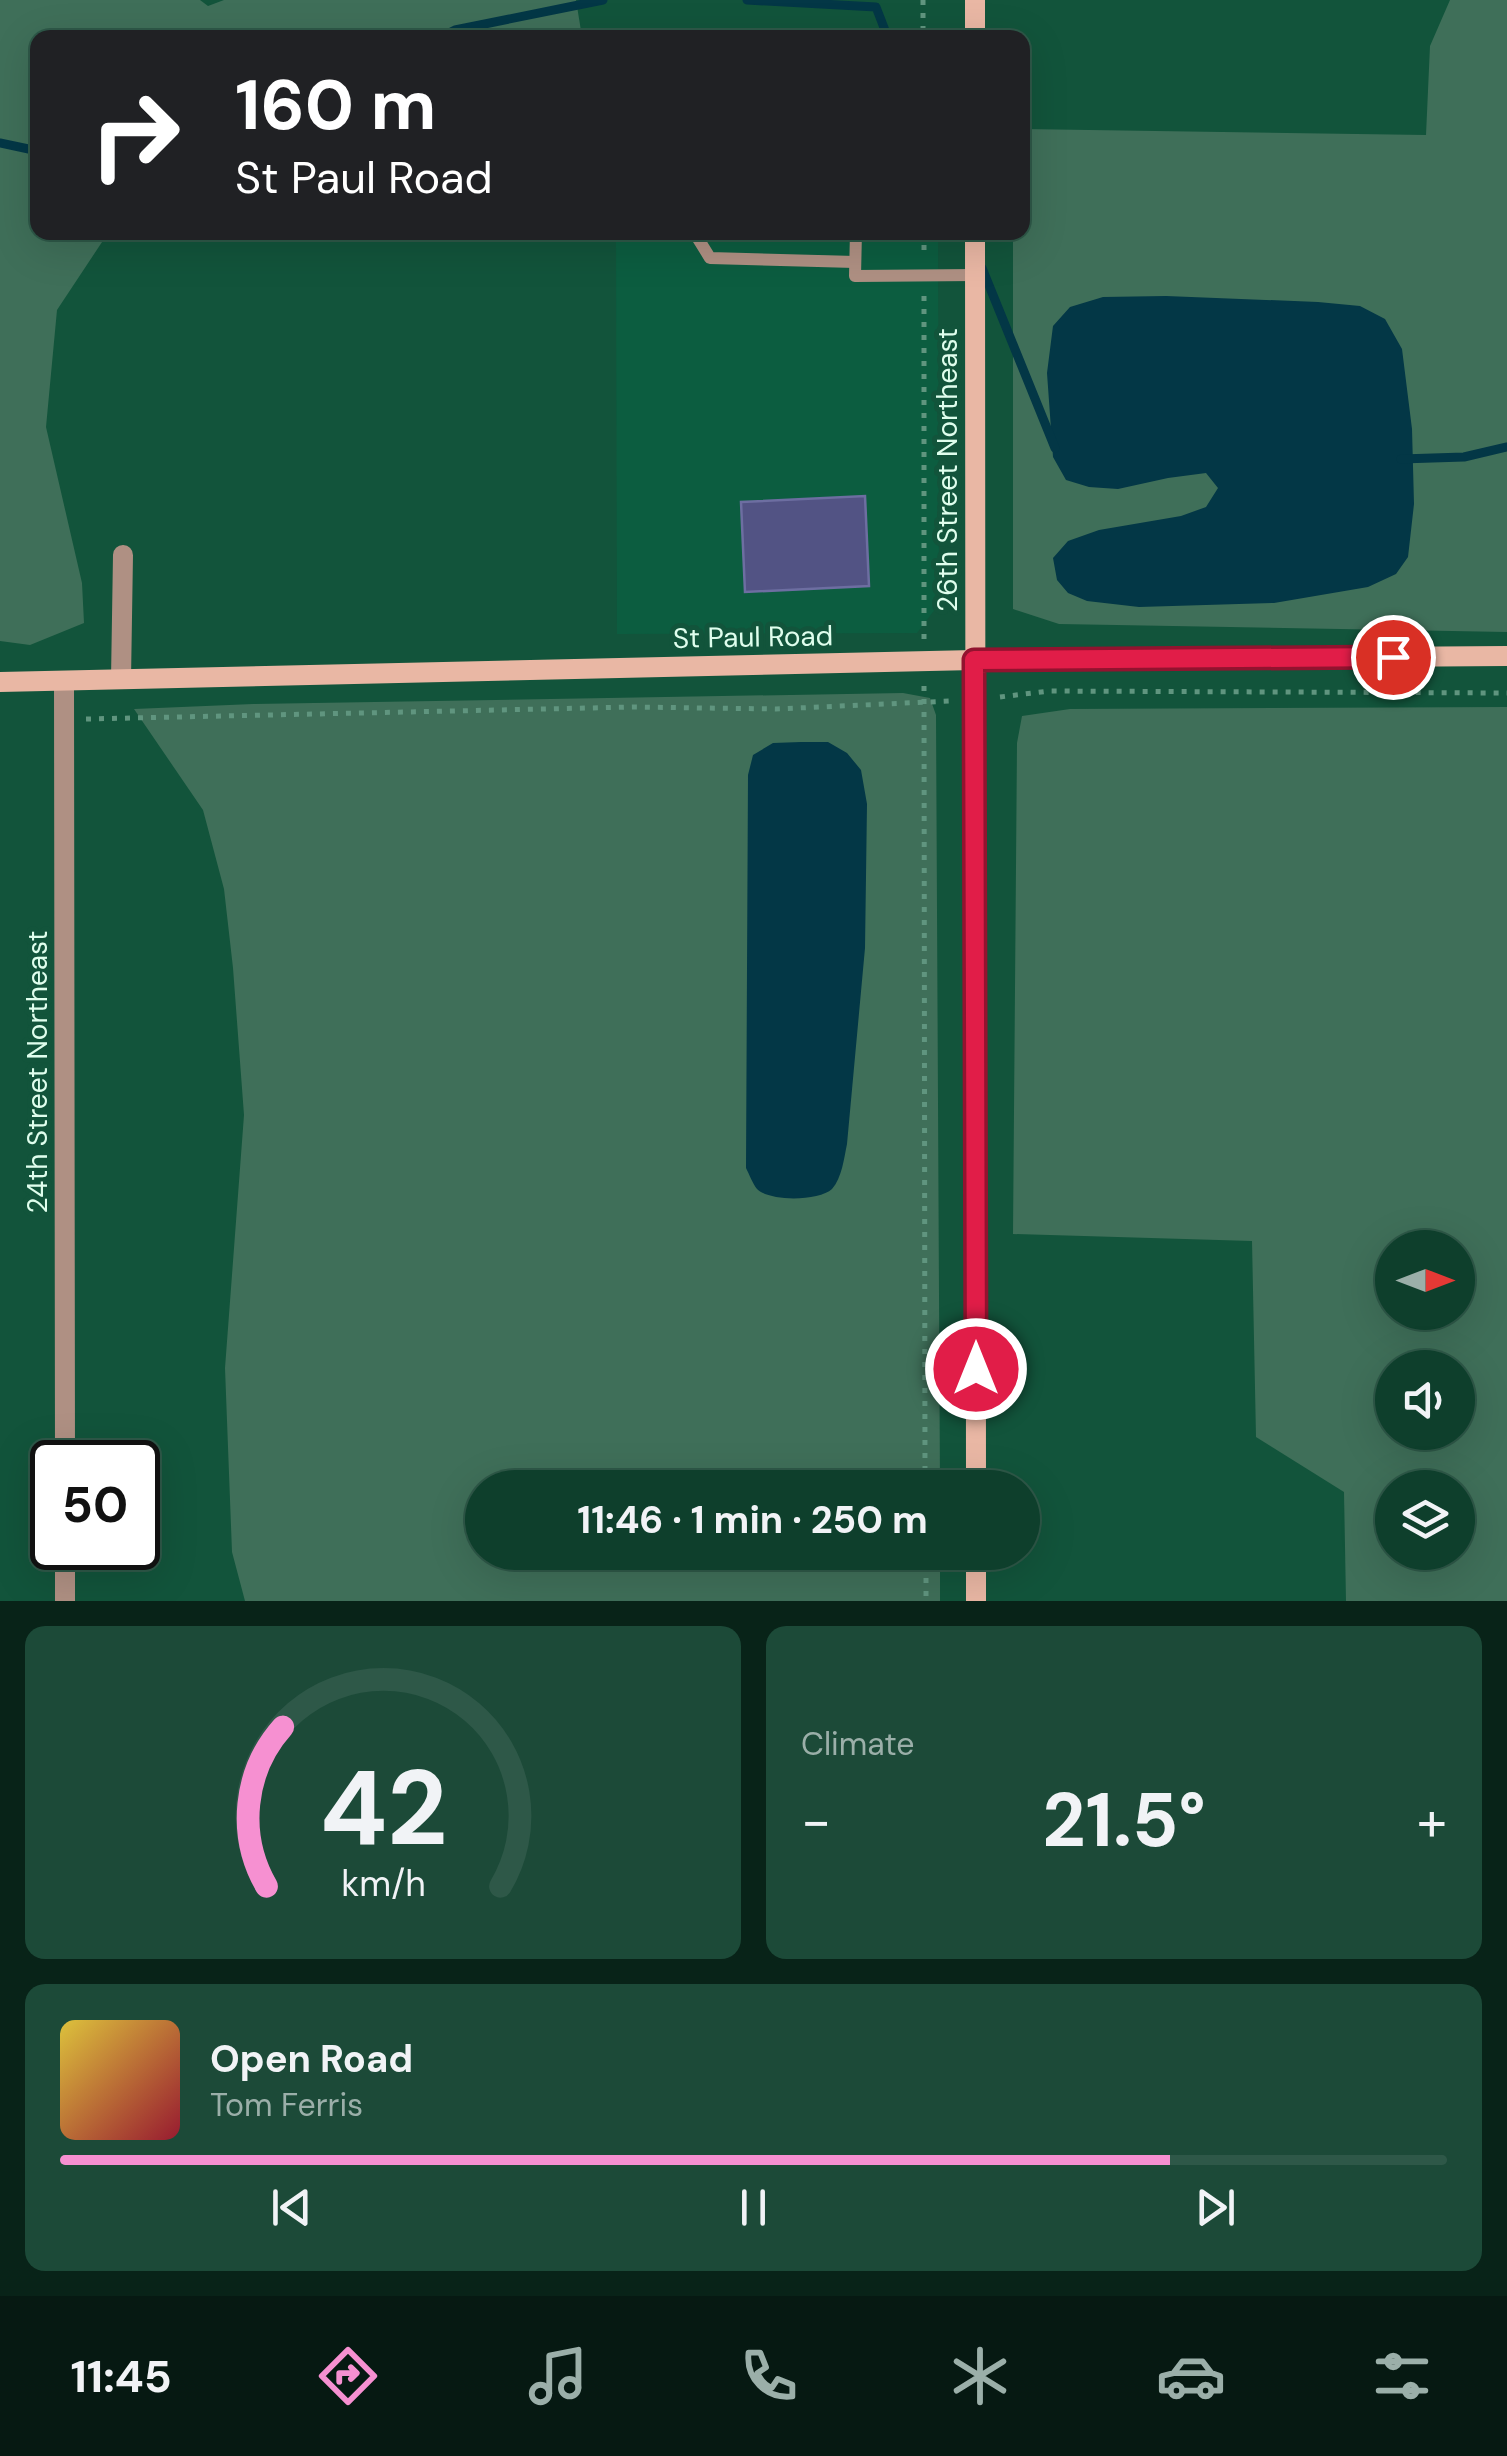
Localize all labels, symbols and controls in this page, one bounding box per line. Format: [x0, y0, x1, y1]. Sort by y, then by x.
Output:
text: 160 m [235, 60, 436, 151]
icon: right [70, 70, 200, 200]
text: St Paul Road [235, 148, 493, 207]
street label: 26th Street Northeast [929, 328, 966, 612]
pin [1351, 615, 1436, 700]
street label: St Paul Road [672, 617, 834, 657]
icon: arrive [1366, 630, 1421, 685]
street label: 24th Street Northeast [19, 931, 56, 1213]
north arrow [1375, 1230, 1475, 1330]
map controls [1375, 1230, 1475, 1570]
position arrow [924, 1317, 1028, 1421]
button: sound [1375, 1350, 1475, 1450]
speed limit sign: 50 [30, 1440, 160, 1570]
button: layers [1375, 1470, 1475, 1570]
text: 11:46 · 1 min · 250 m [577, 1495, 928, 1545]
text: Climate [801, 1723, 915, 1765]
text: 42 [319, 1741, 447, 1876]
text: 21.5° [1042, 1772, 1206, 1869]
text: − [801, 1785, 831, 1857]
text: + [1417, 1785, 1447, 1857]
text: km/h [341, 1861, 425, 1907]
text: Open Road [210, 2034, 413, 2084]
text: Tom Ferris [210, 2084, 363, 2126]
icon: previous [264, 2180, 319, 2235]
icon: pause [726, 2180, 781, 2235]
icon: next [1188, 2180, 1243, 2235]
icon: directions [313, 2341, 383, 2411]
icon: music [523, 2341, 593, 2411]
icon: phone [734, 2341, 804, 2411]
icon: climate [945, 2341, 1015, 2411]
icon: car [1156, 2341, 1226, 2411]
icon: filters [1367, 2341, 1437, 2411]
text: 11:45 [70, 2347, 172, 2406]

